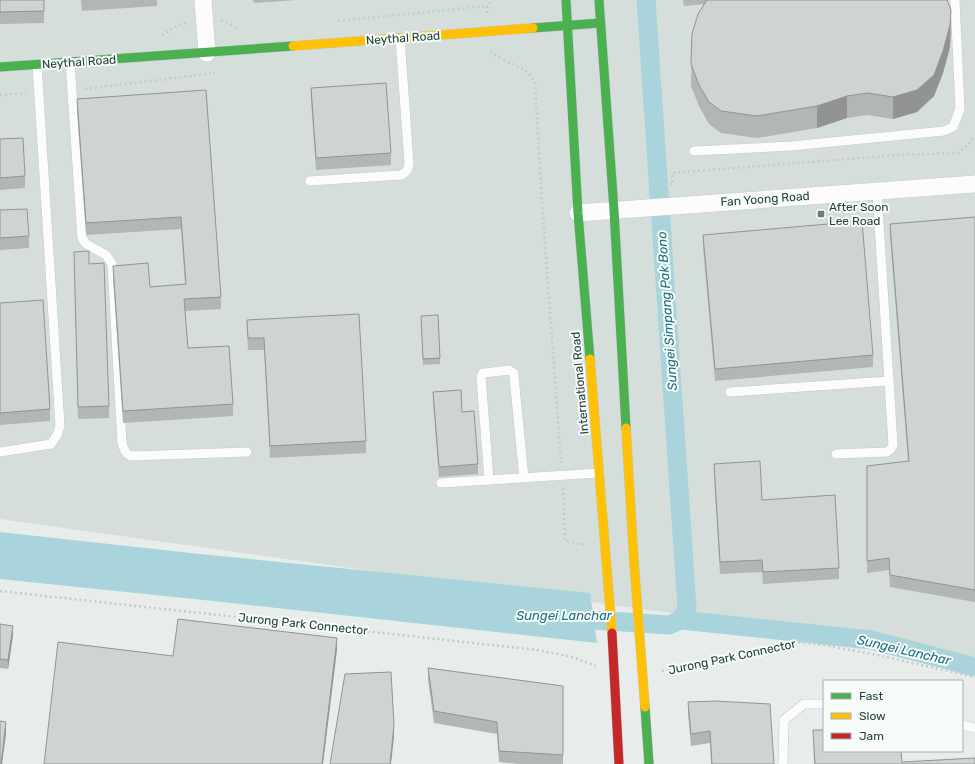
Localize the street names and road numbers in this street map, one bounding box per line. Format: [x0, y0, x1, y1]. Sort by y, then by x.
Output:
street label: Neythal Road [365, 28, 441, 48]
street label: Neythal Road [41, 52, 117, 72]
street label: Fan Yoong Road [720, 189, 810, 209]
street label: International Road [569, 331, 591, 435]
street label: Jurong Park Connector [238, 610, 369, 638]
street label: Jurong Park Connector [667, 637, 798, 677]

